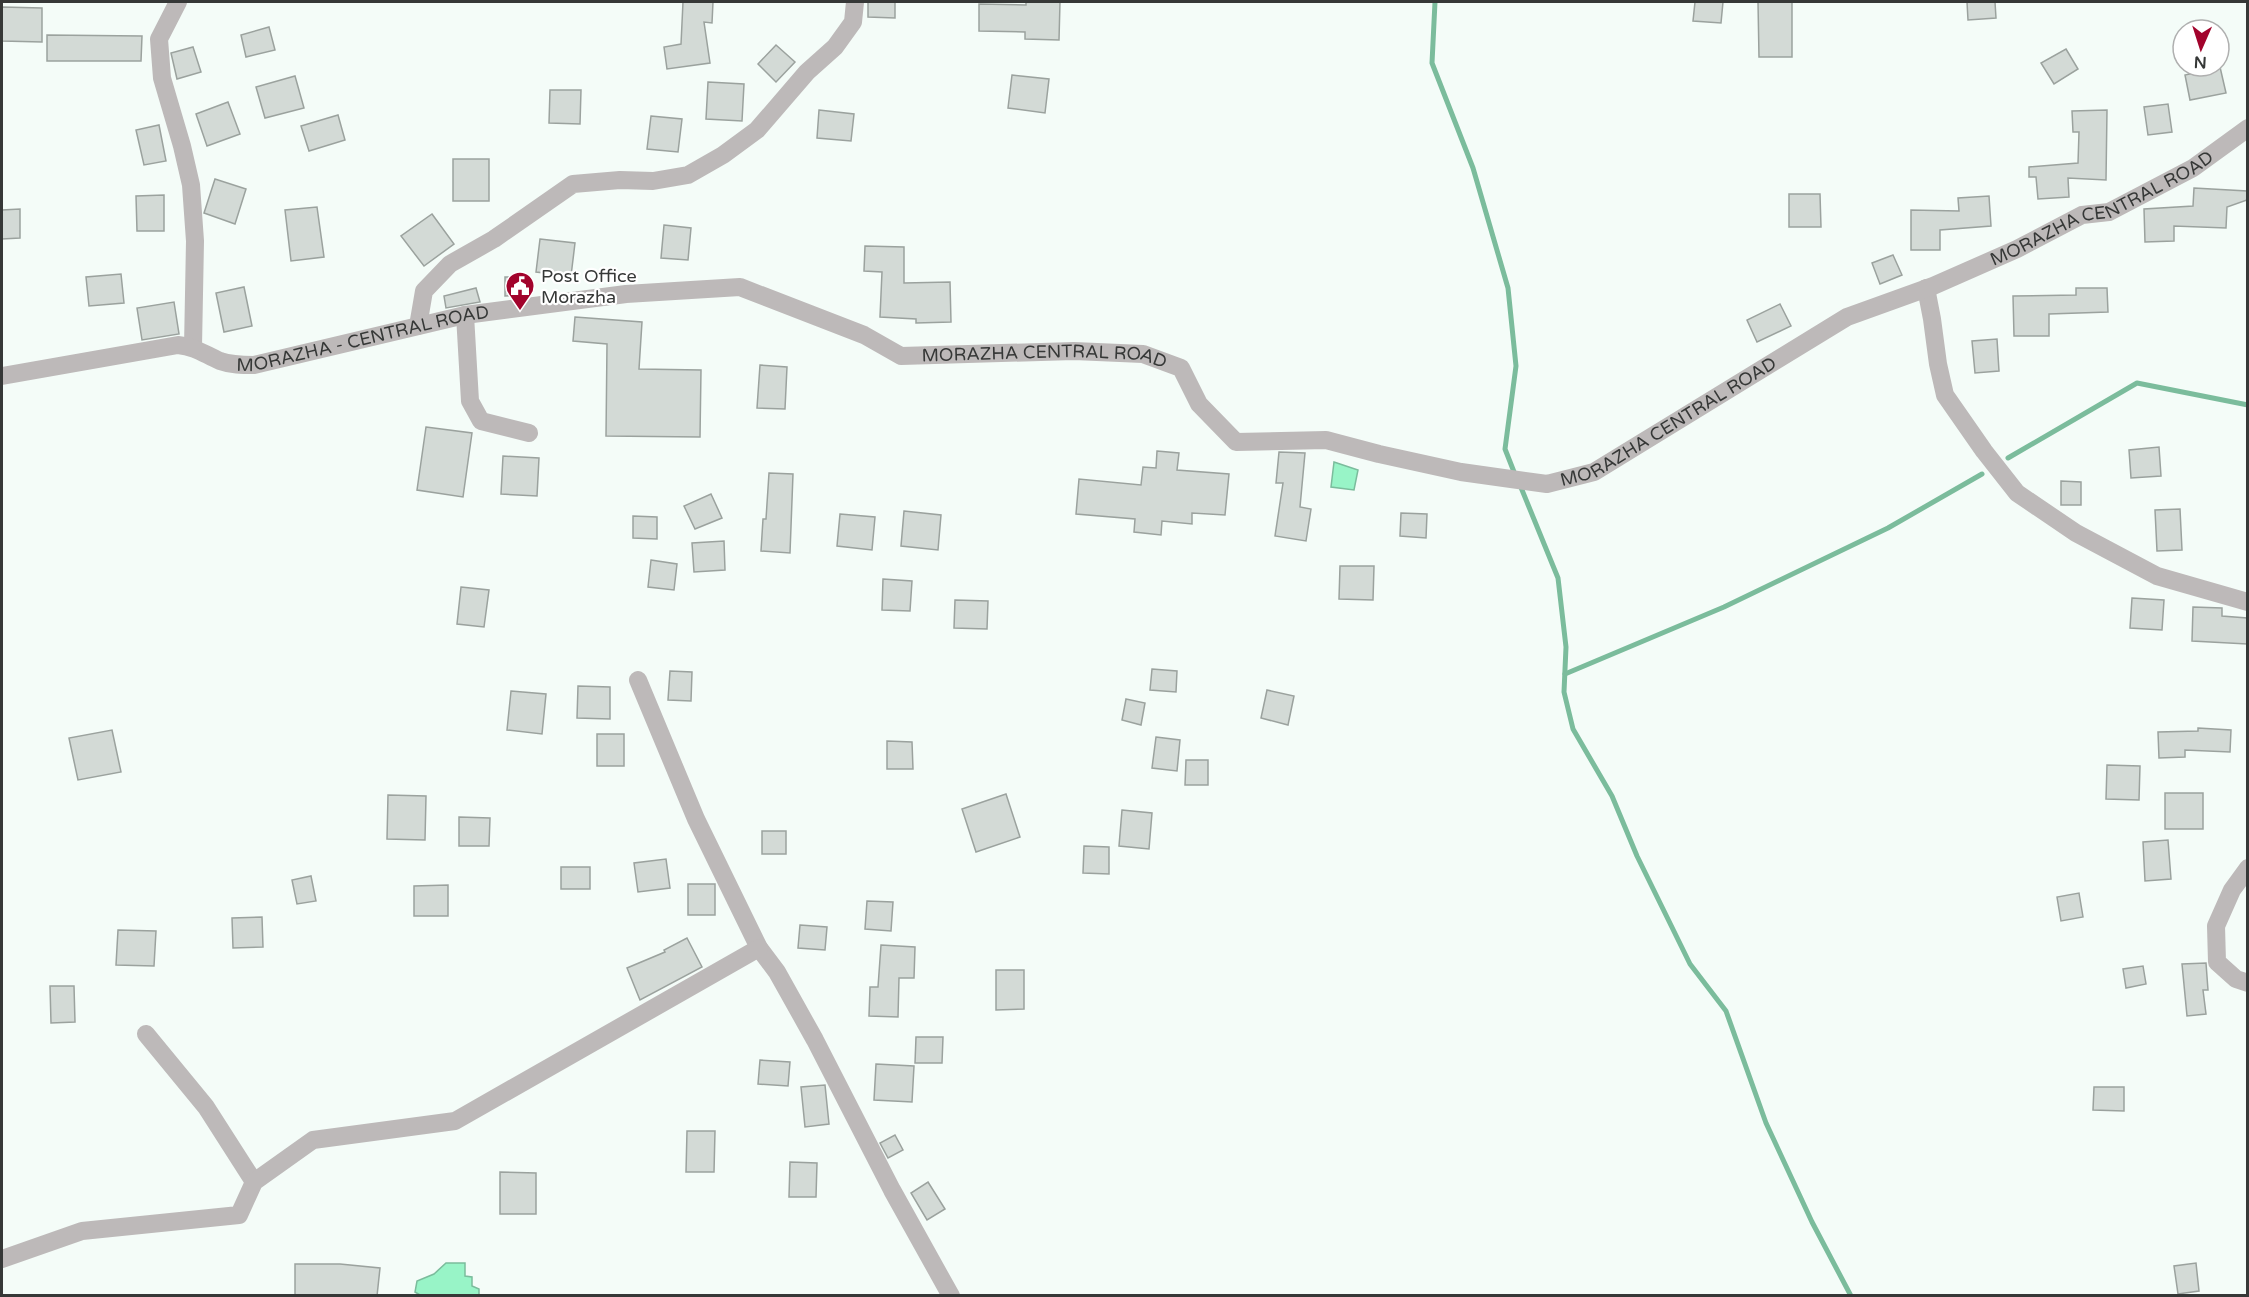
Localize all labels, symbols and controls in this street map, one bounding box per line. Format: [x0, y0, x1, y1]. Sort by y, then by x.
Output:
north arrow [2171, 18, 2231, 78]
text: N [2193, 52, 2207, 72]
street label: MORAZHA CENTRAL ROAD [1987, 146, 2218, 271]
place label: Post Office Morazha [541, 265, 637, 308]
public building icon: Post Office Morazha [504, 270, 536, 312]
street label: MORAZHA - CENTRAL ROAD [236, 301, 490, 376]
street label: MORAZHA CENTRAL ROAD [921, 340, 1170, 373]
street label: MORAZHA CENTRAL ROAD [1558, 352, 1780, 491]

